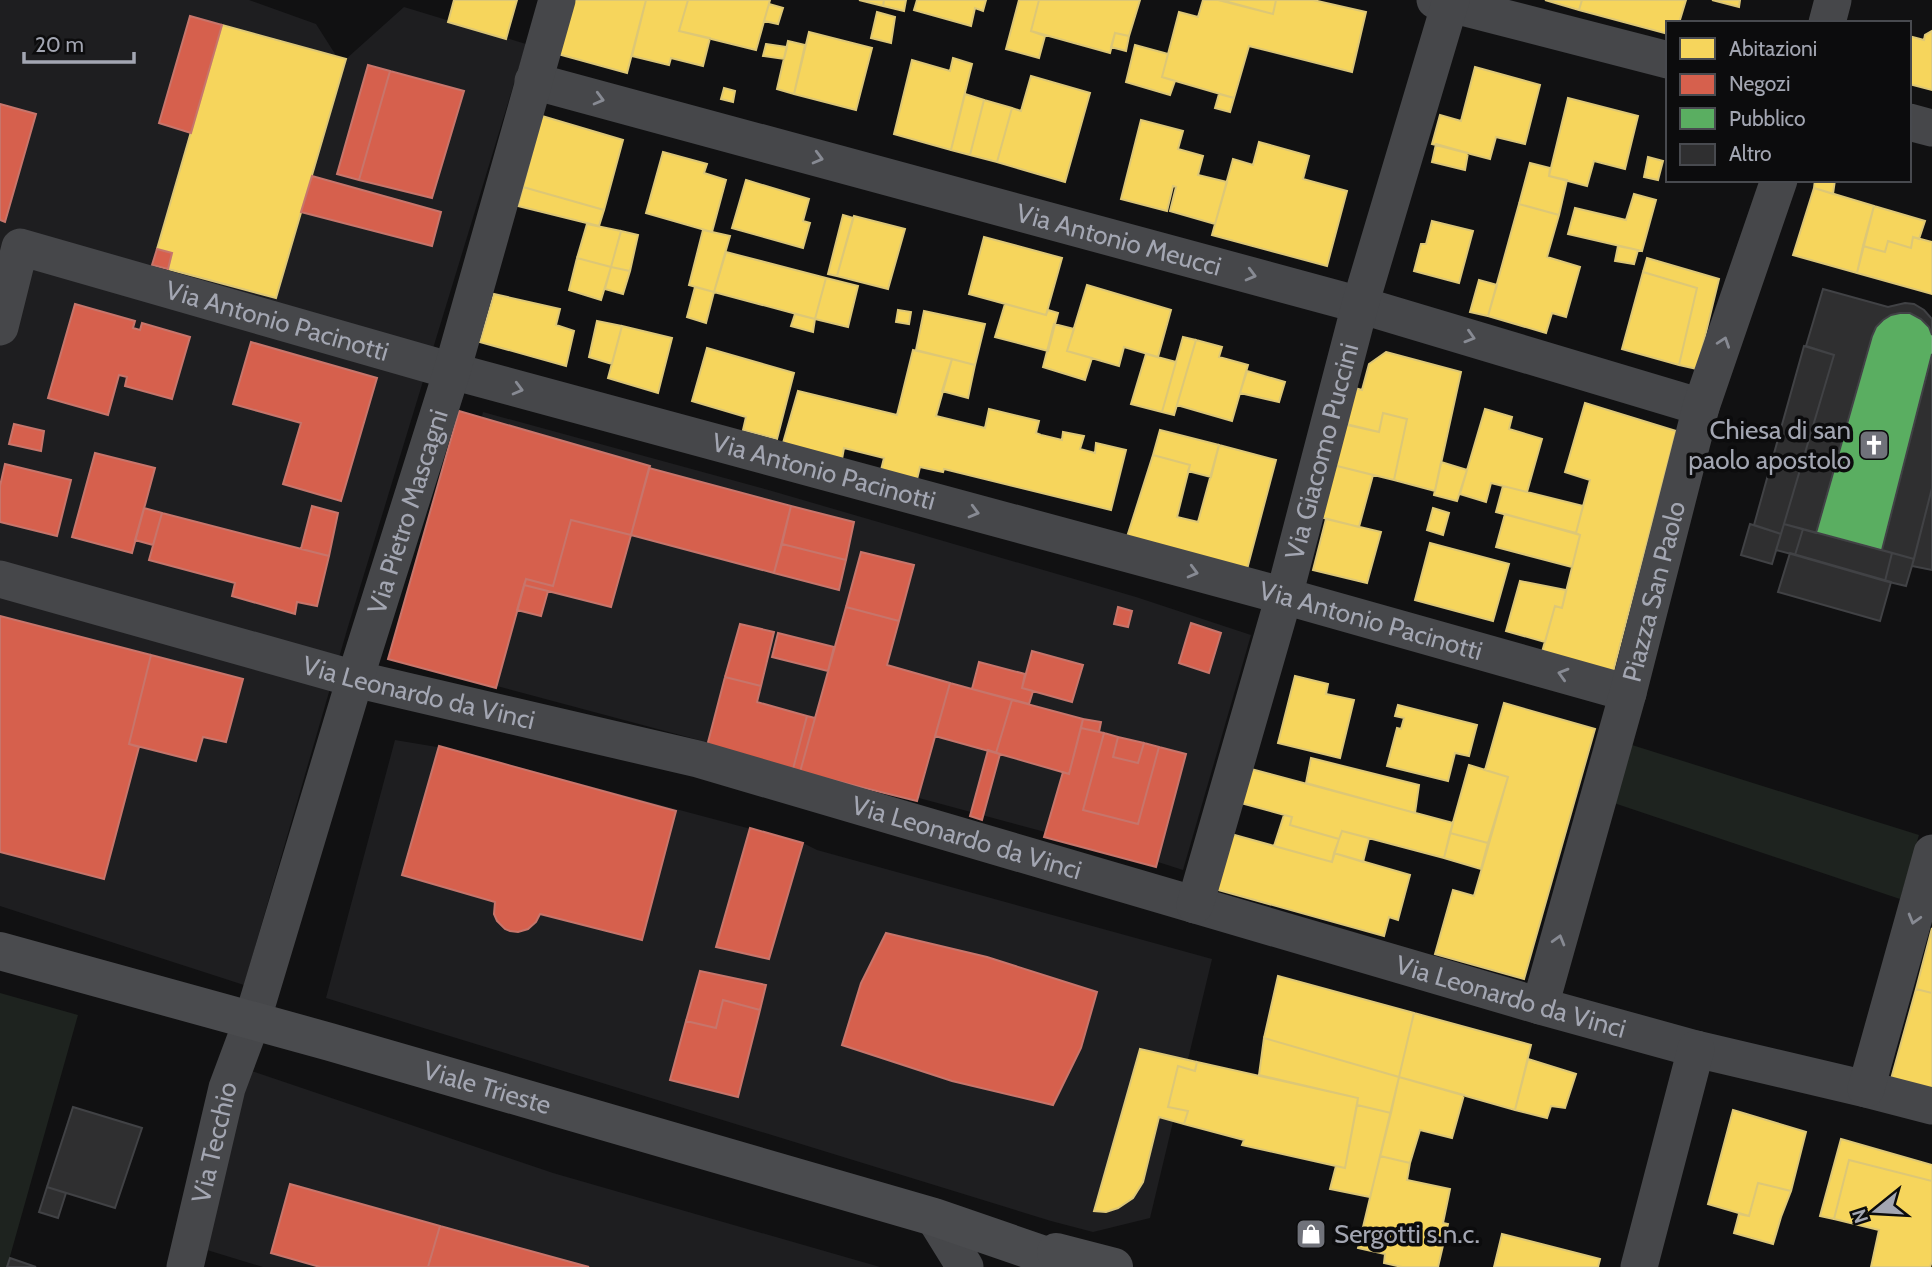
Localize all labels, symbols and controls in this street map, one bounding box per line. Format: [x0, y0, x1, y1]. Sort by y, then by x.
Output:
scale bar [24, 21, 135, 65]
legend [1666, 21, 1911, 182]
text: 20 m [35, 32, 84, 57]
text: Abitazioni [1729, 36, 1817, 61]
text: Negozi [1729, 71, 1790, 96]
one-way arrow [593, 91, 605, 105]
text: Pubblico [1729, 106, 1806, 131]
text: Altro [1729, 141, 1772, 166]
one-way arrow [812, 150, 824, 164]
street label: Via Antonio Meucci [1013, 197, 1225, 283]
one-way arrow [1245, 267, 1257, 281]
street label: Via Antonio Pacinotti [162, 274, 392, 368]
one-way arrow [1463, 329, 1475, 344]
one-way arrow [1716, 337, 1730, 349]
street label: Via Giacomo Puccini [1278, 340, 1365, 563]
one-way arrow [511, 381, 523, 395]
street label: Via Pietro Mascagni [360, 405, 455, 618]
place label: Chiesa di san paolo apostolo [1688, 414, 1851, 476]
street label: Via Antonio Pacinotti [708, 426, 939, 517]
church icon: Chiesa di san paolo apostolo [1857, 428, 1891, 462]
street label: Piazza San Paolo [1616, 498, 1692, 685]
one-way arrow [967, 504, 979, 518]
one-way arrow [1187, 563, 1199, 578]
street label: Via Antonio Pacinotti [1256, 574, 1486, 667]
street label: Via Leonardo da Vinci [299, 649, 538, 736]
one-way arrow [1557, 668, 1569, 682]
street label: Via Leonardo da Vinci [848, 789, 1085, 887]
one-way arrow [1907, 912, 1922, 924]
one-way arrow [1550, 935, 1565, 947]
street label: Via Leonardo da Vinci [1392, 949, 1630, 1045]
street label: Viale Trieste [420, 1054, 555, 1121]
street label: Via Tecchio [185, 1079, 244, 1206]
north arrow [1841, 1176, 1911, 1246]
text: N [1847, 1206, 1873, 1226]
shop icon: Sergotti s.n.c. [1294, 1217, 1328, 1251]
place label: Sergotti s.n.c. [1334, 1218, 1480, 1250]

